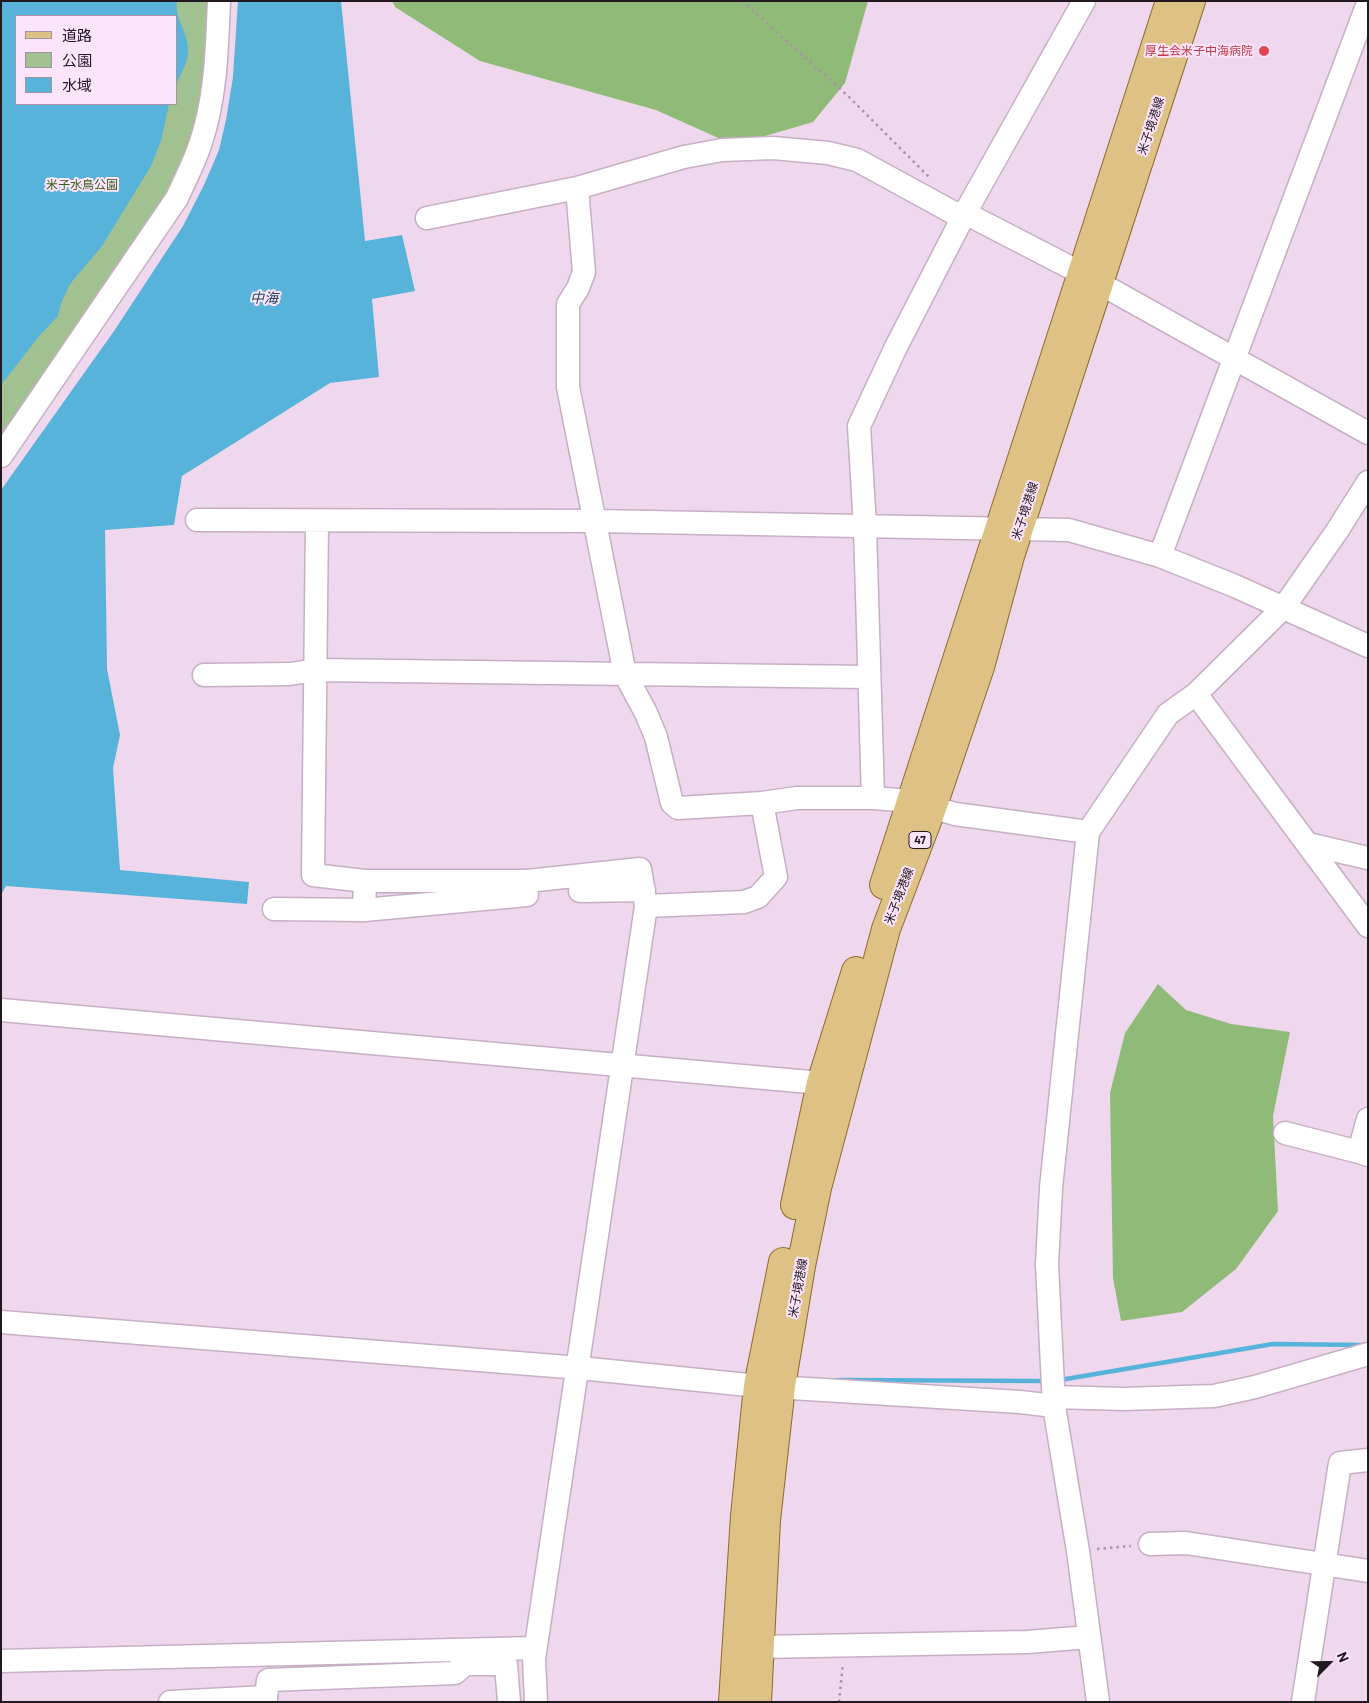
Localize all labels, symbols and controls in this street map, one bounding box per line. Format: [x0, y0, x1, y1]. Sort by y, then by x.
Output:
legend [15, 15, 178, 105]
text: 道路 [62, 26, 92, 44]
place label: 厚生会米子中海病院 [1145, 44, 1253, 58]
marker: 厚生会米子中海病院 [1257, 44, 1271, 58]
text: 公園 [62, 51, 92, 69]
text: 水域 [62, 76, 92, 94]
street label: 米子境港線 [1135, 95, 1167, 157]
park label: 米子水鳥公園 [46, 178, 118, 192]
water label: 中海 [250, 290, 278, 306]
street label: 米子境港線 [1009, 480, 1041, 542]
road number: 47 [909, 832, 931, 848]
street label: 米子境港線 [882, 865, 916, 927]
street label: 米子境港線 [786, 1257, 810, 1319]
north arrow [1304, 1638, 1354, 1688]
text: N [1334, 1649, 1353, 1665]

